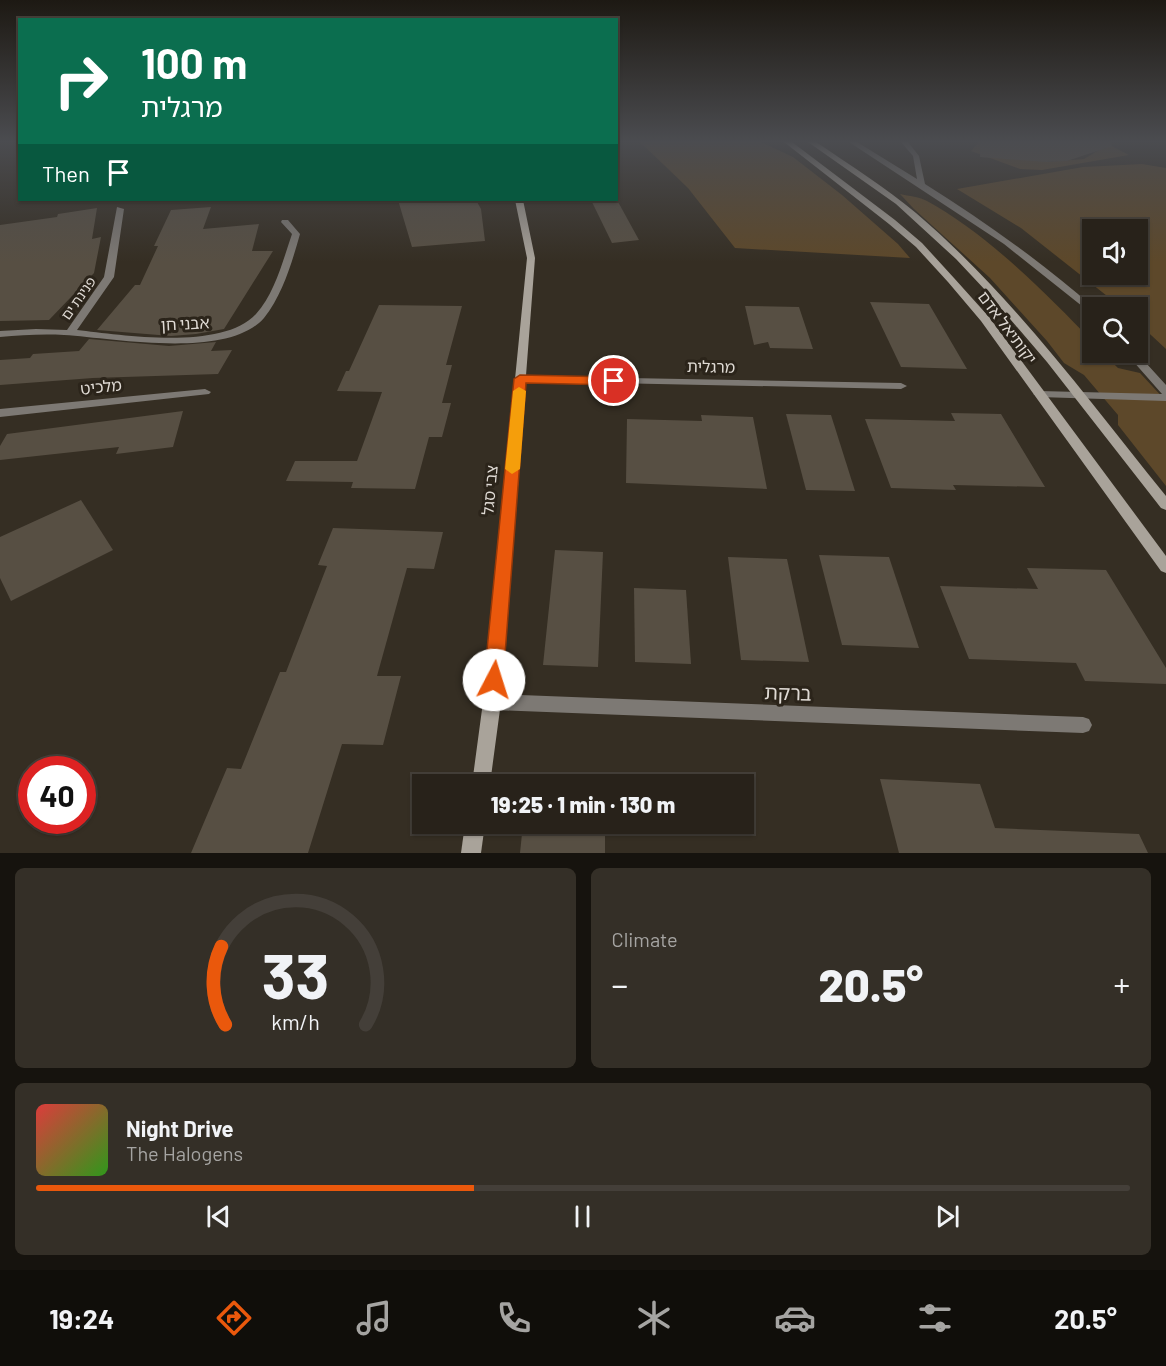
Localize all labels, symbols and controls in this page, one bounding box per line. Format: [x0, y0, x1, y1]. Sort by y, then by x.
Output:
text: 100 m [141, 37, 247, 87]
icon: right [42, 42, 120, 120]
text: מרגלית [141, 90, 223, 122]
icon: arrive [102, 156, 135, 189]
text: Then [42, 160, 90, 186]
map controls [1082, 219, 1148, 363]
button: sound [1082, 219, 1148, 285]
street label: פנינת ים [57, 273, 99, 323]
street label: יקותיאל אדם [975, 287, 1041, 367]
button: search [1082, 297, 1148, 363]
street label: אבני חן [160, 312, 210, 334]
pin [588, 355, 639, 406]
street label: מרגלית [687, 356, 735, 376]
icon: arrive [597, 364, 630, 397]
street label: מלכיט [79, 374, 123, 398]
street label: צבי סגל [477, 464, 501, 516]
position arrow [462, 648, 526, 712]
street label: ברקת [764, 679, 812, 705]
speed limit sign: 40 [18, 756, 96, 834]
text: 19:25 · 1 min · 130 m [491, 791, 675, 817]
text: Climate [612, 927, 678, 951]
text: 33 [262, 937, 329, 1011]
text: 20.5° [818, 957, 923, 1011]
text: − [612, 964, 628, 1004]
text: + [1114, 964, 1130, 1004]
text: km/h [271, 1009, 320, 1034]
text: Night Drive [126, 1115, 234, 1141]
text: The Halogens [126, 1141, 243, 1165]
icon: previous [202, 1200, 235, 1233]
icon: pause [566, 1200, 599, 1233]
icon: next [931, 1200, 964, 1233]
icon: directions [213, 1297, 255, 1339]
icon: music [353, 1297, 395, 1339]
icon: phone [493, 1297, 535, 1339]
icon: climate [633, 1297, 675, 1339]
icon: car [774, 1297, 816, 1339]
icon: filters [914, 1297, 956, 1339]
text: 19:24 [49, 1302, 114, 1334]
text: 20.5° [1054, 1302, 1117, 1334]

